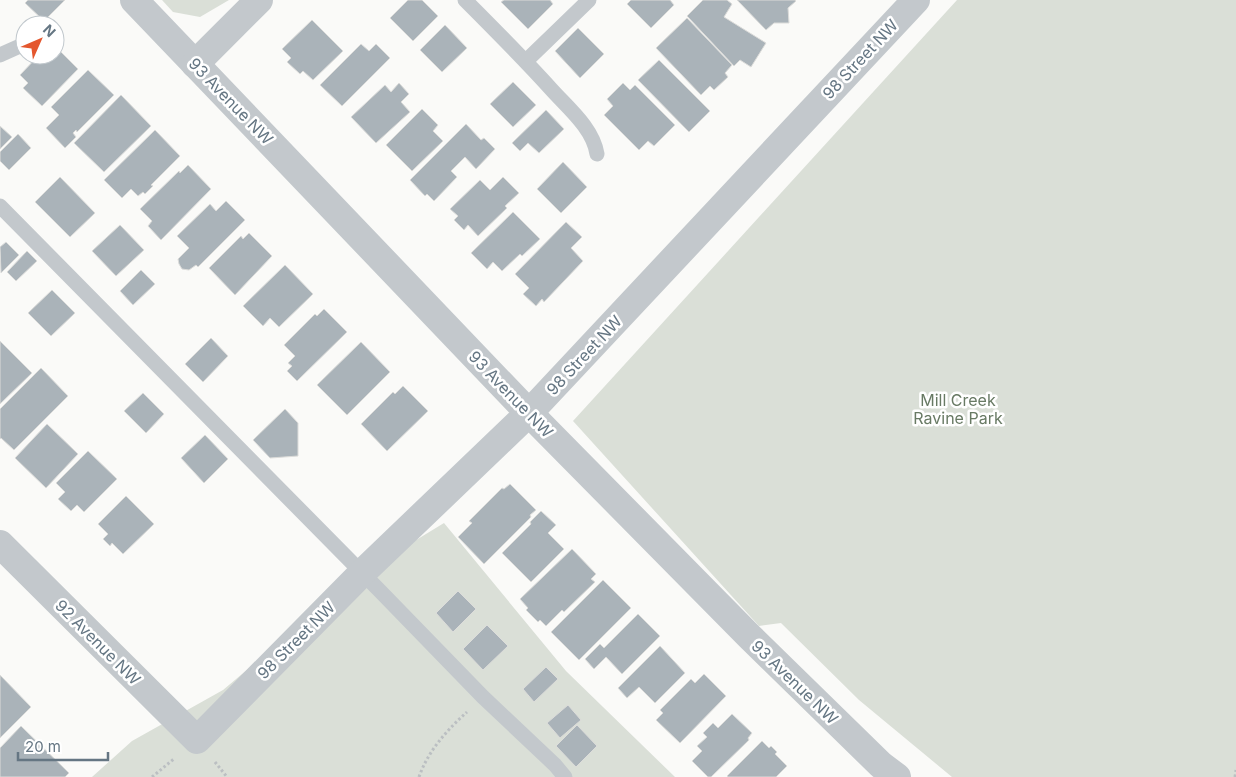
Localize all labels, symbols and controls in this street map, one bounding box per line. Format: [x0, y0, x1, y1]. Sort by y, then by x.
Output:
north arrow [15, 15, 65, 65]
street label: 98 Street NW [818, 15, 902, 103]
text: N [40, 21, 59, 40]
street label: 93 Avenue NW [185, 53, 278, 149]
street label: 98 Street NW [542, 311, 626, 399]
street label: 93 Avenue NW [465, 346, 558, 442]
park label: Mill Creek Ravine Park [913, 390, 1003, 428]
street label: 92 Avenue NW [51, 595, 145, 689]
street label: 98 Street NW [253, 597, 339, 683]
street label: 93 Avenue NW [747, 636, 843, 729]
scale bar [18, 730, 108, 762]
text: 20 m [25, 737, 61, 756]

